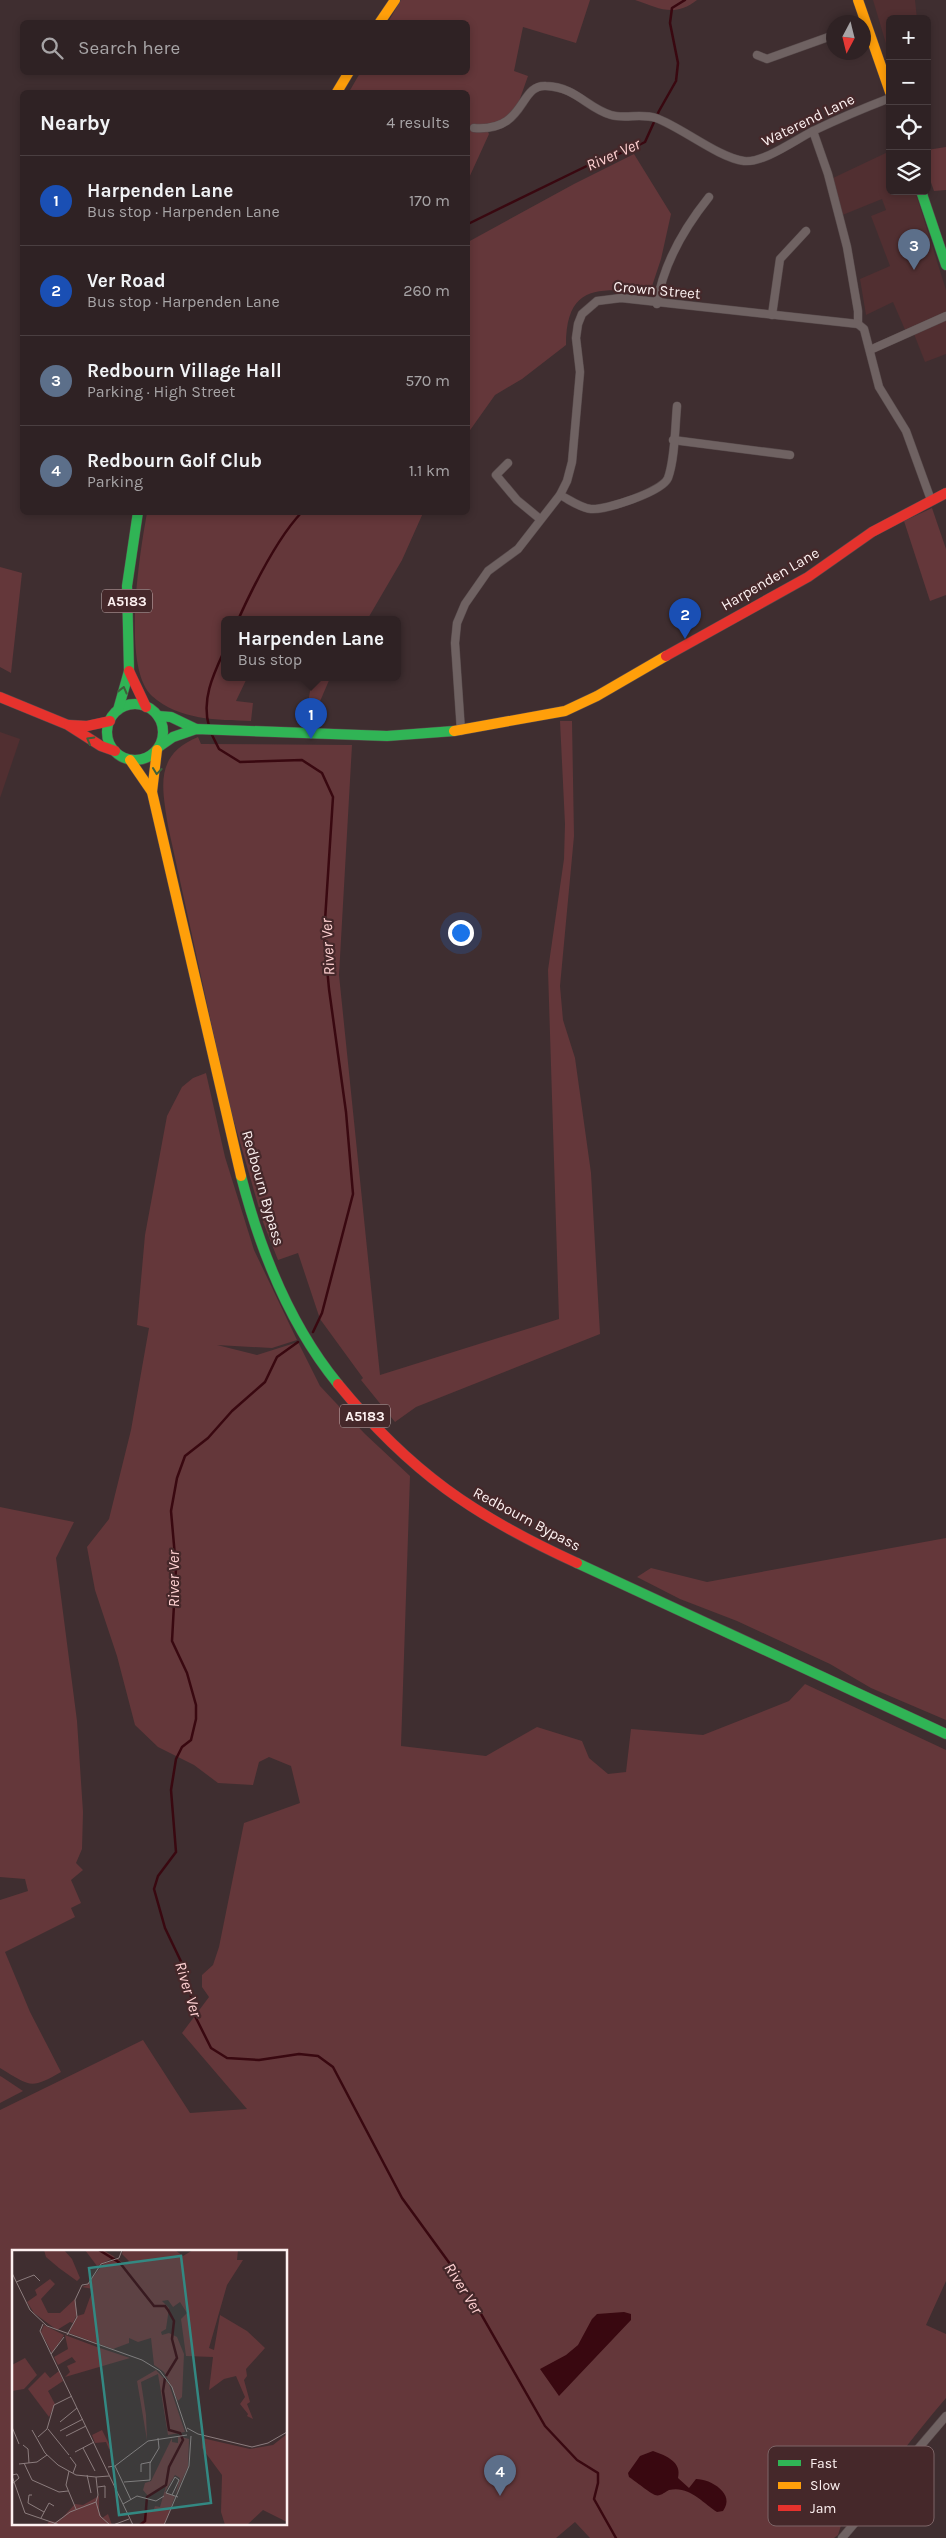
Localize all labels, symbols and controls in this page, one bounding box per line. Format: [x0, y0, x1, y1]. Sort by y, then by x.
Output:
north arrow [826, 15, 871, 60]
map controls [886, 15, 931, 195]
button: + [886, 15, 931, 60]
search box [20, 20, 470, 75]
icon: search [38, 34, 66, 62]
text: Search here [78, 37, 180, 59]
button: − [886, 60, 931, 105]
street label: Waterend Lane [759, 90, 857, 150]
button: locate [886, 105, 931, 150]
text: Nearby [40, 111, 110, 135]
text: 4 results [386, 113, 450, 132]
water label: River Ver [583, 134, 644, 175]
button: layers [886, 150, 931, 195]
text: Harpenden Lane [87, 180, 233, 202]
text: 1 [53, 191, 59, 210]
text: 170 m [409, 191, 450, 210]
text: Bus stop · Harpenden Lane [87, 202, 280, 221]
pin: 3 [898, 229, 930, 270]
text: Ver Road [87, 270, 166, 292]
street label: Crown Street [613, 277, 702, 303]
text: 2 [51, 281, 61, 300]
text: 260 m [403, 281, 450, 300]
text: Bus stop · Harpenden Lane [87, 292, 280, 311]
text: Redbourn Village Hall [87, 360, 282, 382]
text: 3 [51, 371, 61, 390]
text: 570 m [405, 371, 450, 390]
text: Parking · High Street [87, 382, 235, 401]
text: Redbourn Golf Club [87, 450, 262, 472]
text: 4 [51, 461, 61, 480]
text: 1.1 km [409, 461, 450, 480]
text: Parking [87, 472, 143, 491]
street label: Harpenden Lane [718, 544, 822, 614]
road number: A5183 [102, 590, 152, 612]
pin: 2 [669, 598, 701, 639]
popup [221, 616, 401, 681]
text: Harpenden Lane [238, 628, 384, 650]
text: Bus stop [238, 650, 302, 669]
one-way arrow [117, 686, 128, 695]
pin: 1 [295, 698, 327, 739]
one-way arrow [87, 736, 96, 746]
one-way arrow [152, 767, 162, 776]
water label: River Ver [316, 917, 338, 976]
your location [448, 920, 474, 946]
street label: Redbourn Bypass [238, 1128, 288, 1248]
road number: A5183 [340, 1404, 390, 1428]
street label: Redbourn Bypass [470, 1483, 584, 1555]
water label: River Ver [164, 1550, 183, 1608]
water label: River Ver [171, 1959, 206, 2020]
inset map [12, 2250, 288, 2526]
water label: River Ver [440, 2259, 487, 2318]
legend [768, 2446, 934, 2526]
pin: 4 [484, 2455, 516, 2496]
text: Fast [810, 2455, 837, 2472]
text: Slow [810, 2477, 840, 2494]
text: Jam [810, 2500, 836, 2517]

